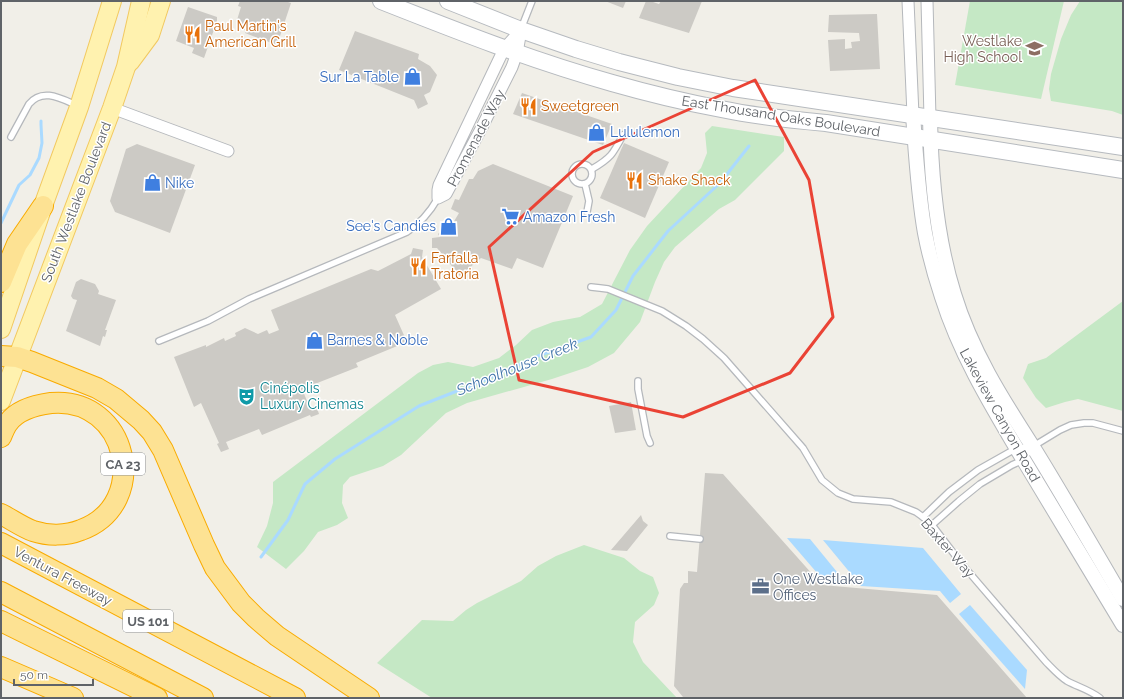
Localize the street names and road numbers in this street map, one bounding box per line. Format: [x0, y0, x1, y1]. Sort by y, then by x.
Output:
street label: Promenade Way [444, 86, 508, 189]
street label: East Thousand Oaks Boulevard [681, 92, 881, 140]
street label: South Westlake Boulevard [38, 119, 114, 285]
street label: Lakeview Canyon Road [957, 345, 1043, 485]
road number: CA 23 [101, 453, 145, 475]
street label: Baxter Way [918, 515, 978, 581]
street label: Ventura Freeway [11, 543, 115, 609]
road number: US 101 [123, 610, 173, 632]

